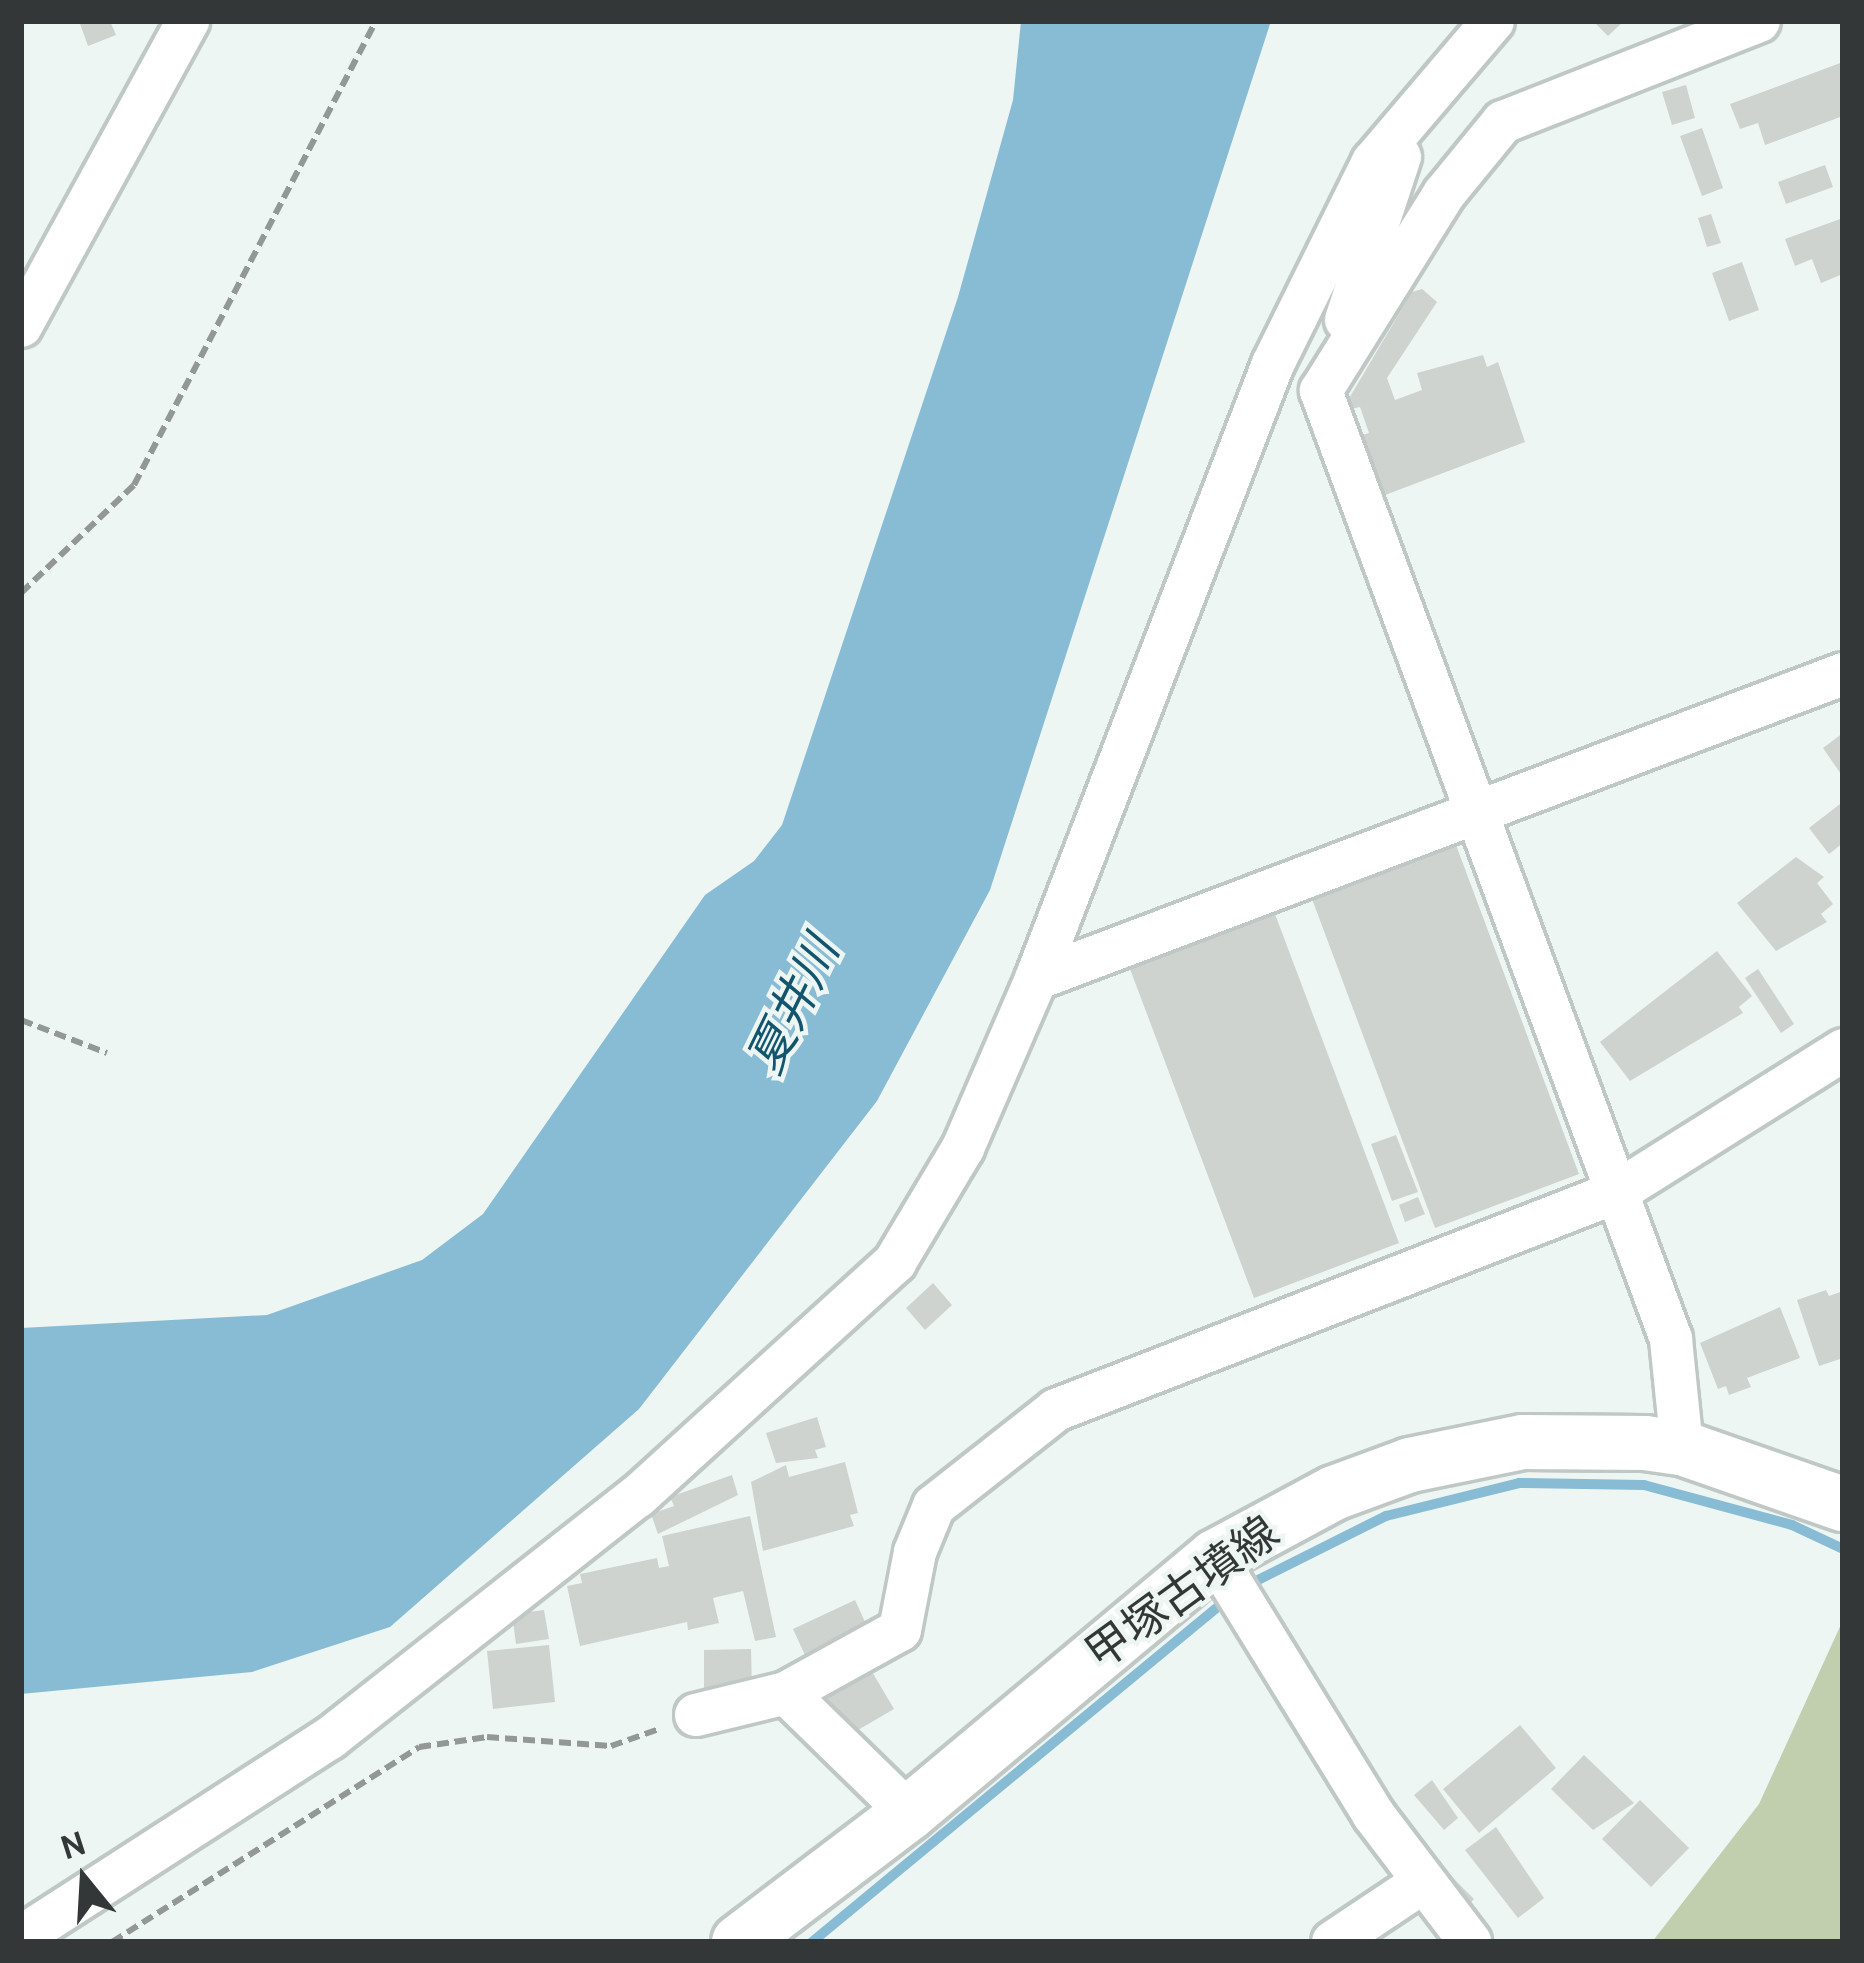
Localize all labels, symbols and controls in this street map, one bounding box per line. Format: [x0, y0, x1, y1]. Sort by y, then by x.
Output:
water label: 夏井川 [736, 928, 850, 1082]
street label: 甲塚古墳線 [1075, 1505, 1289, 1681]
north arrow [24, 1819, 144, 1939]
text: N [56, 1822, 90, 1867]

